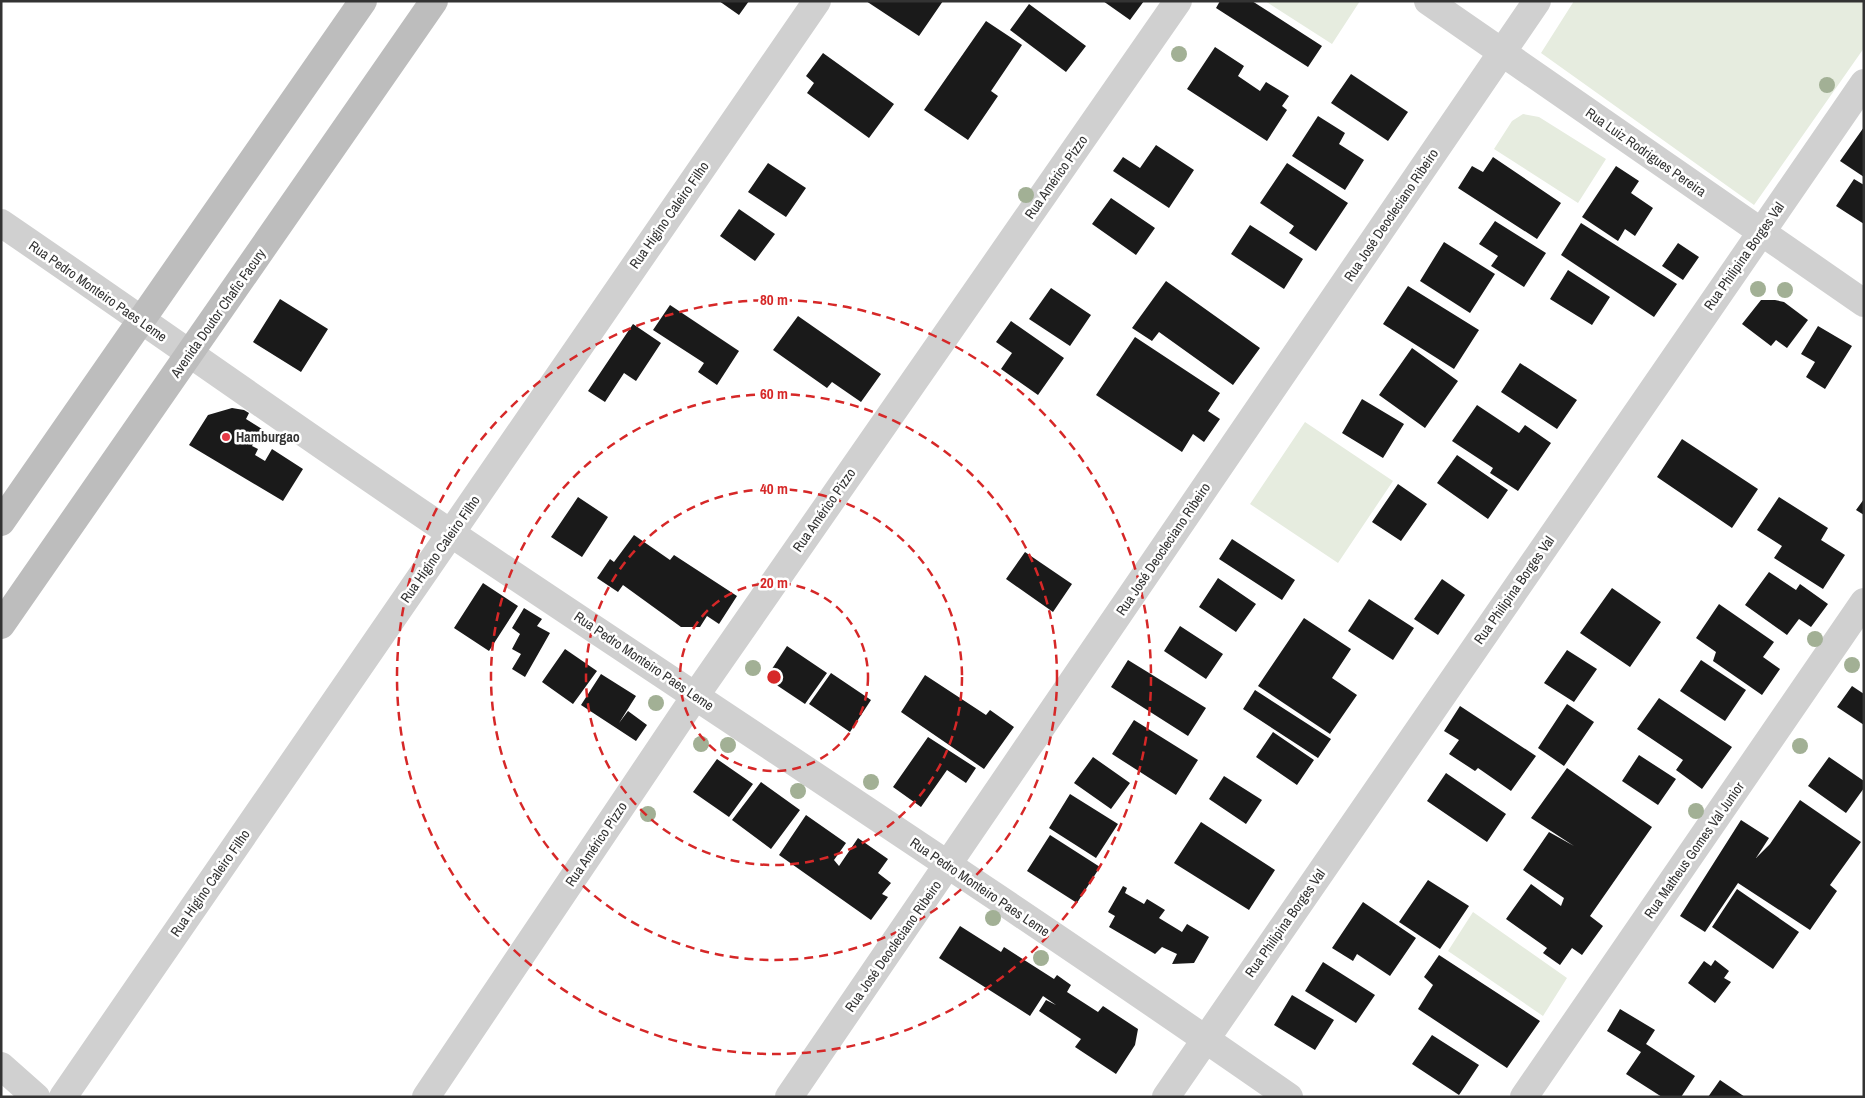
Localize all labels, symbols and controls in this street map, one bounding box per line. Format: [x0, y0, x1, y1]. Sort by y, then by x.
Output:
street label: Rua Luiz Rodrigues Pereira [1582, 104, 1710, 201]
street label: Rua Américo Pizzo [1020, 132, 1092, 222]
street label: Rua José Deocleciano Ribeiro [1340, 145, 1442, 285]
street label: Rua Higino Caleiro Filho [625, 158, 713, 272]
street label: Rua Philipina Borges Val [1700, 198, 1788, 314]
street label: Rua Pedro Monteiro Paes Leme [25, 236, 171, 346]
street label: Avenida Doutor Chafic Facury [166, 245, 270, 382]
text: 80 m [760, 289, 788, 310]
text: 60 m [760, 383, 788, 404]
place label: Hamburgao [236, 428, 300, 446]
marker: Hamburgao [220, 431, 232, 443]
street label: Rua Américo Pizzo [788, 465, 860, 555]
text: 40 m [760, 478, 788, 499]
street label: Rua José Deocleciano Ribeiro [1112, 479, 1214, 619]
street label: Rua Higino Caleiro Filho [396, 492, 484, 606]
street label: Rua Philipina Borges Val [1470, 532, 1558, 648]
text: 20 m [760, 572, 788, 593]
street label: Rua Pedro Monteiro Paes Leme [571, 608, 717, 714]
centre of rings [765, 668, 783, 686]
street label: Rua Matheus Gomes Val Junior [1640, 778, 1748, 922]
street label: Rua Américo Pizzo [561, 798, 631, 890]
street label: Rua Higino Caleiro Filho [166, 826, 254, 940]
street label: Rua Pedro Monteiro Paes Leme [907, 834, 1053, 940]
street label: Rua Philipina Borges Val [1241, 865, 1329, 981]
street label: Rua José Deocleciano Ribeiro [841, 877, 945, 1015]

